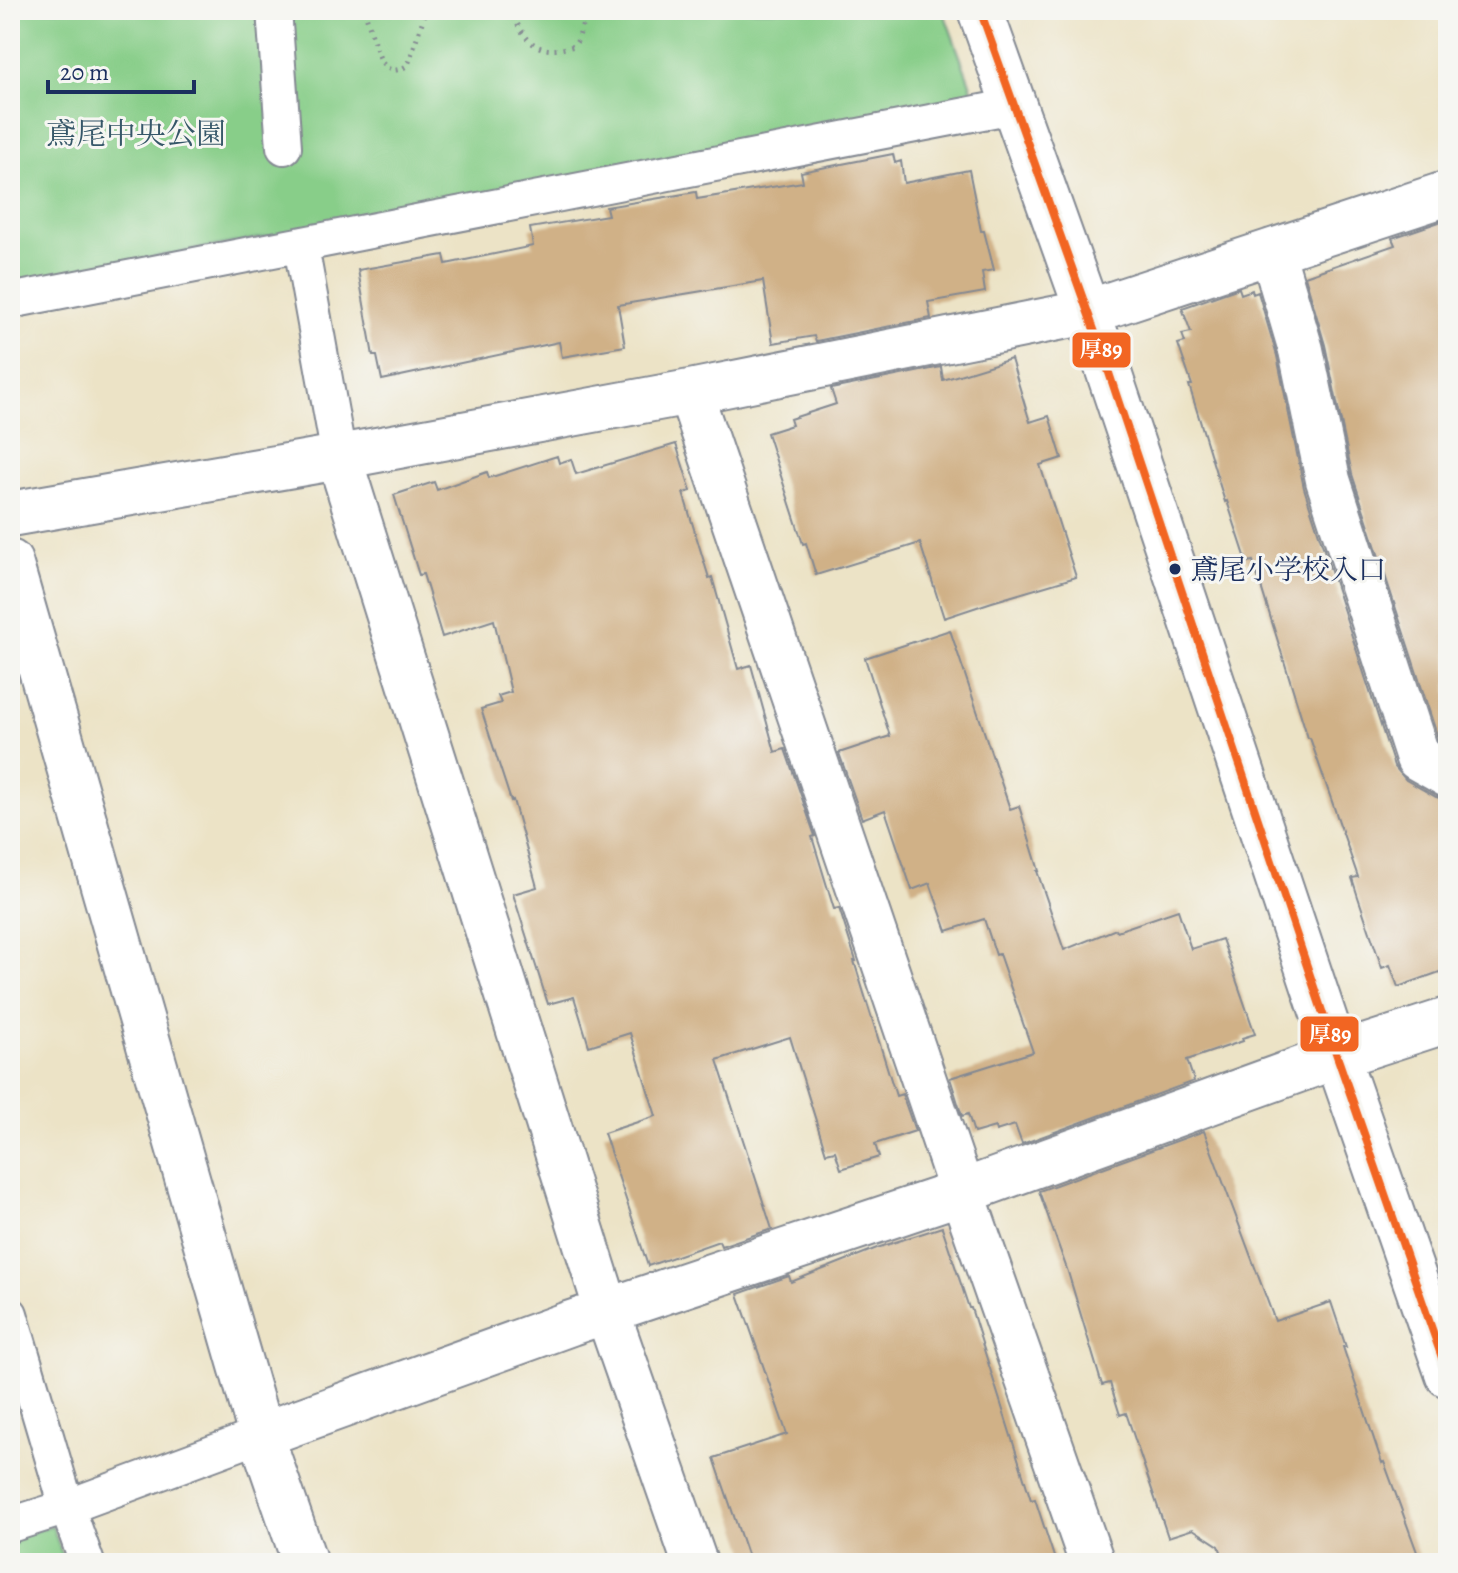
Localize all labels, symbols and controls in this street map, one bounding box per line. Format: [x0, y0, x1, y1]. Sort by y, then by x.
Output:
scale bar [48, 44, 194, 94]
text: 20 m [60, 56, 109, 88]
park label: 鳶尾中央公園 [46, 114, 226, 154]
line badge: 厚89 [1071, 331, 1132, 369]
text: 厚89 [1080, 335, 1122, 365]
place label: 鳶尾小学校入口 [1190, 551, 1386, 589]
marker: 鳶尾小学校入口 [1167, 561, 1183, 577]
line badge: 厚89 [1299, 1015, 1360, 1053]
text: 厚89 [1309, 1020, 1351, 1050]

